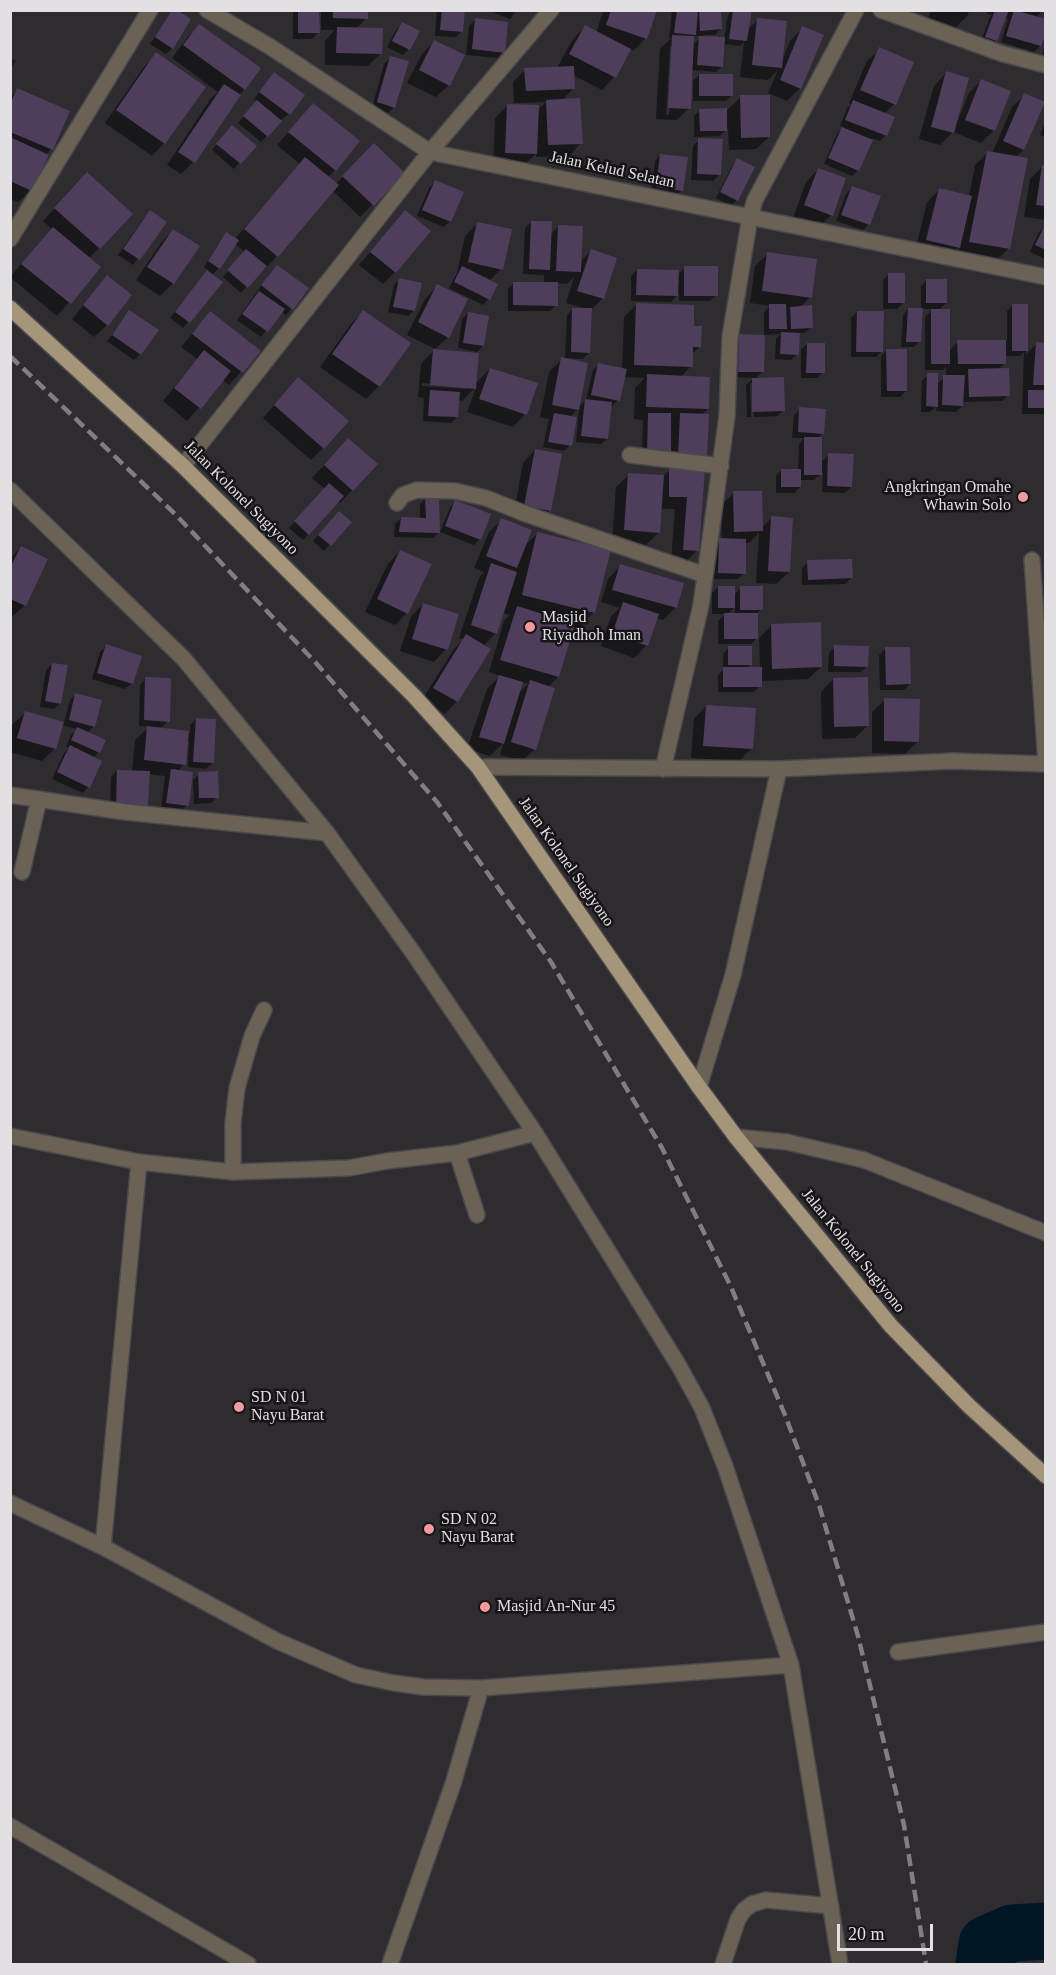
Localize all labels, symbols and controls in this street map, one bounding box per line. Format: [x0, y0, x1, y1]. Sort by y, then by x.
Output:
street label: Jalan Kelud Selatan [548, 147, 676, 193]
street label: Jalan Kolonel Sugiyono [180, 437, 302, 559]
place label: Angkringan Omahe Whawin Solo [884, 478, 1011, 516]
marker: Angkringan Omahe Whawin Solo [1016, 490, 1030, 504]
place label: Masjid Riyadhoh Iman [542, 608, 641, 646]
marker: Masjid Riyadhoh Iman [523, 620, 537, 634]
street label: Jalan Kolonel Sugiyono [514, 794, 618, 930]
street label: Jalan Kolonel Sugiyono [797, 1185, 909, 1317]
place label: SD N 01 Nayu Barat [251, 1388, 324, 1426]
marker: SD N 01 Nayu Barat [232, 1400, 246, 1414]
place label: SD N 02 Nayu Barat [441, 1510, 514, 1548]
marker: SD N 02 Nayu Barat [422, 1522, 436, 1536]
place label: Masjid An-Nur 45 [497, 1597, 615, 1617]
marker: Masjid An-Nur 45 [478, 1600, 492, 1614]
scale bar [840, 1912, 936, 1950]
text: 20 m [848, 1924, 885, 1944]

